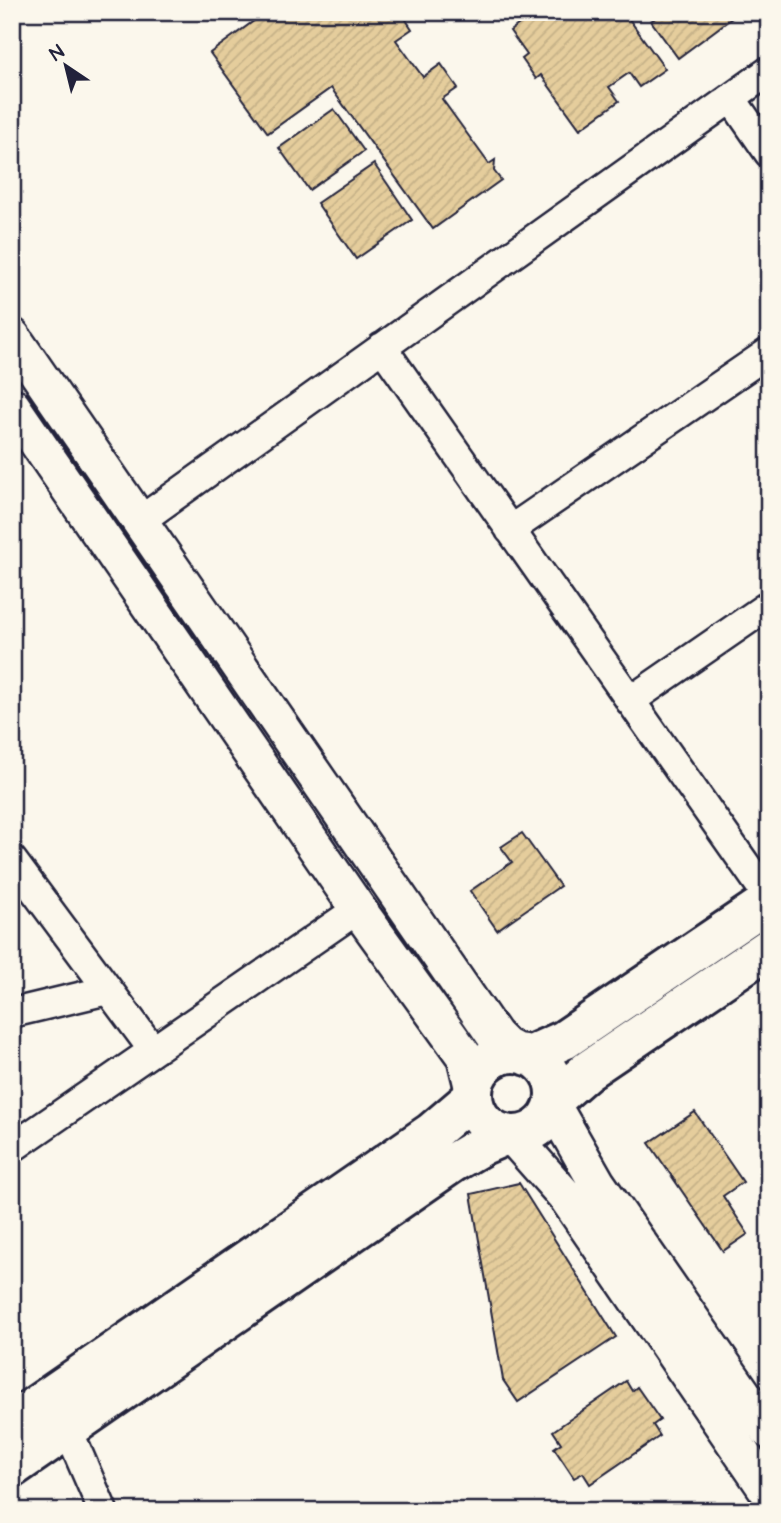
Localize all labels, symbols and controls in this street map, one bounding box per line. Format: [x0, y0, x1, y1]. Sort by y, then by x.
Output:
north arrow [32, 32, 102, 102]
text: N [44, 39, 70, 68]

